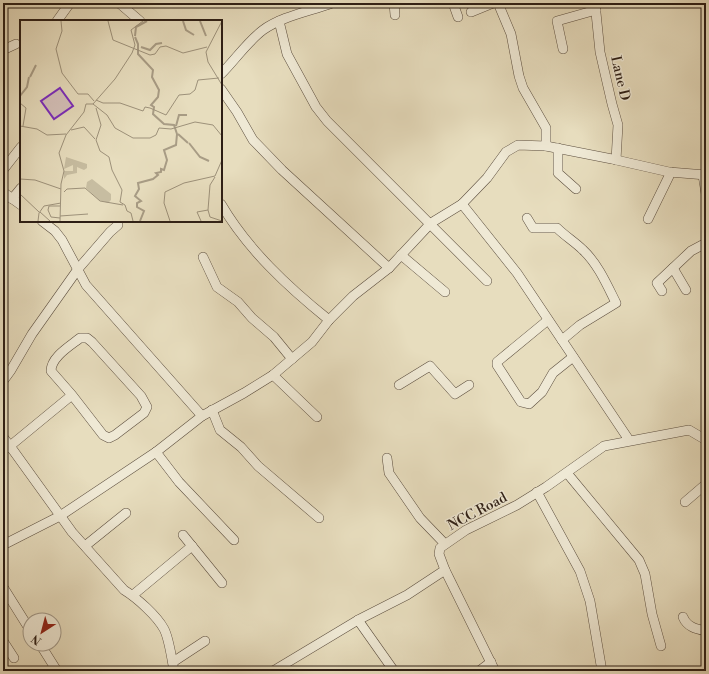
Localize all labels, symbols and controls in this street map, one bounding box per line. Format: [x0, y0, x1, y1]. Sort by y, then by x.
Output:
inset map [20, 20, 222, 222]
street label: Lane D [606, 54, 634, 103]
street label: NCC Road [445, 489, 510, 535]
north arrow [22, 612, 62, 652]
text: N [29, 631, 44, 648]

